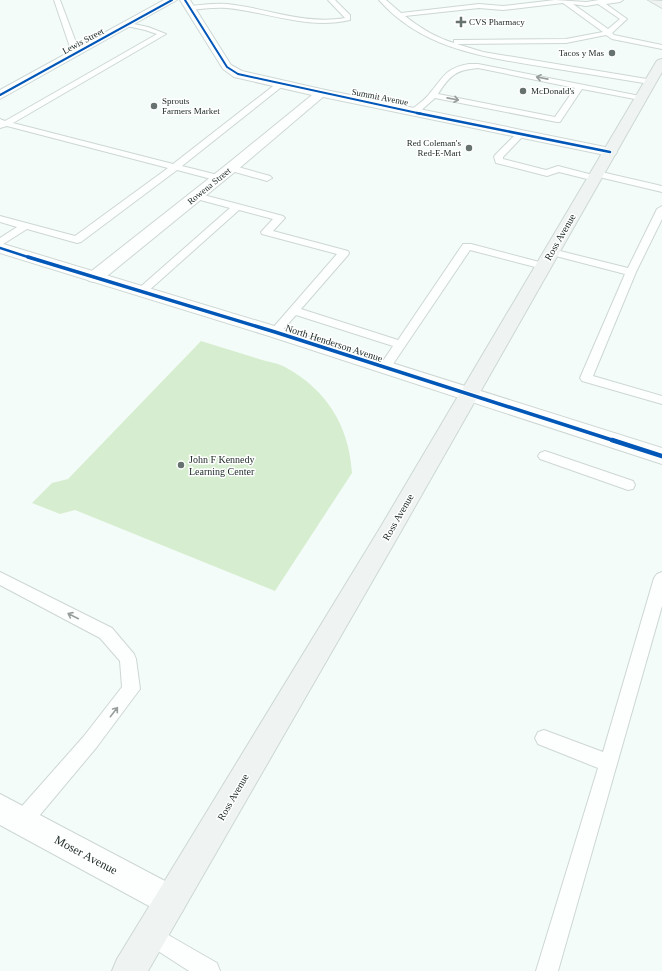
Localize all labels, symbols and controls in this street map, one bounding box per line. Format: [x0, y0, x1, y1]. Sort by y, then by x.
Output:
marker: CVS Pharmacy [456, 17, 466, 27]
place label: CVS Pharmacy [469, 17, 525, 27]
street label: Lewis Street [61, 26, 106, 56]
place label: Tacos y Mas [559, 48, 604, 58]
marker: Tacos y Mas [607, 48, 617, 58]
one-way arrow [536, 74, 549, 82]
marker: McDonald's [518, 86, 528, 96]
place label: McDonald's [531, 86, 575, 96]
street label: Summit Avenue [351, 87, 409, 107]
place label: Sprouts Farmers Market [162, 96, 220, 116]
one-way arrow [446, 96, 459, 104]
marker: Sprouts Farmers Market [149, 101, 159, 111]
place label: Red Coleman's Red-E-Mart [407, 138, 461, 158]
marker: Red Coleman's Red-E-Mart [464, 143, 474, 153]
street label: Rowena Street [185, 165, 233, 206]
street label: Ross Avenue [542, 211, 578, 262]
street label: North Henderson Avenue [284, 322, 384, 364]
place label: John F Kennedy Learning Center [189, 454, 255, 477]
marker: John F Kennedy Learning Center [176, 460, 186, 470]
street label: Ross Avenue [380, 491, 416, 542]
one-way arrow [67, 611, 79, 619]
one-way arrow [109, 706, 118, 717]
street label: Ross Avenue [215, 771, 251, 822]
street label: Moser Avenue [52, 833, 120, 877]

